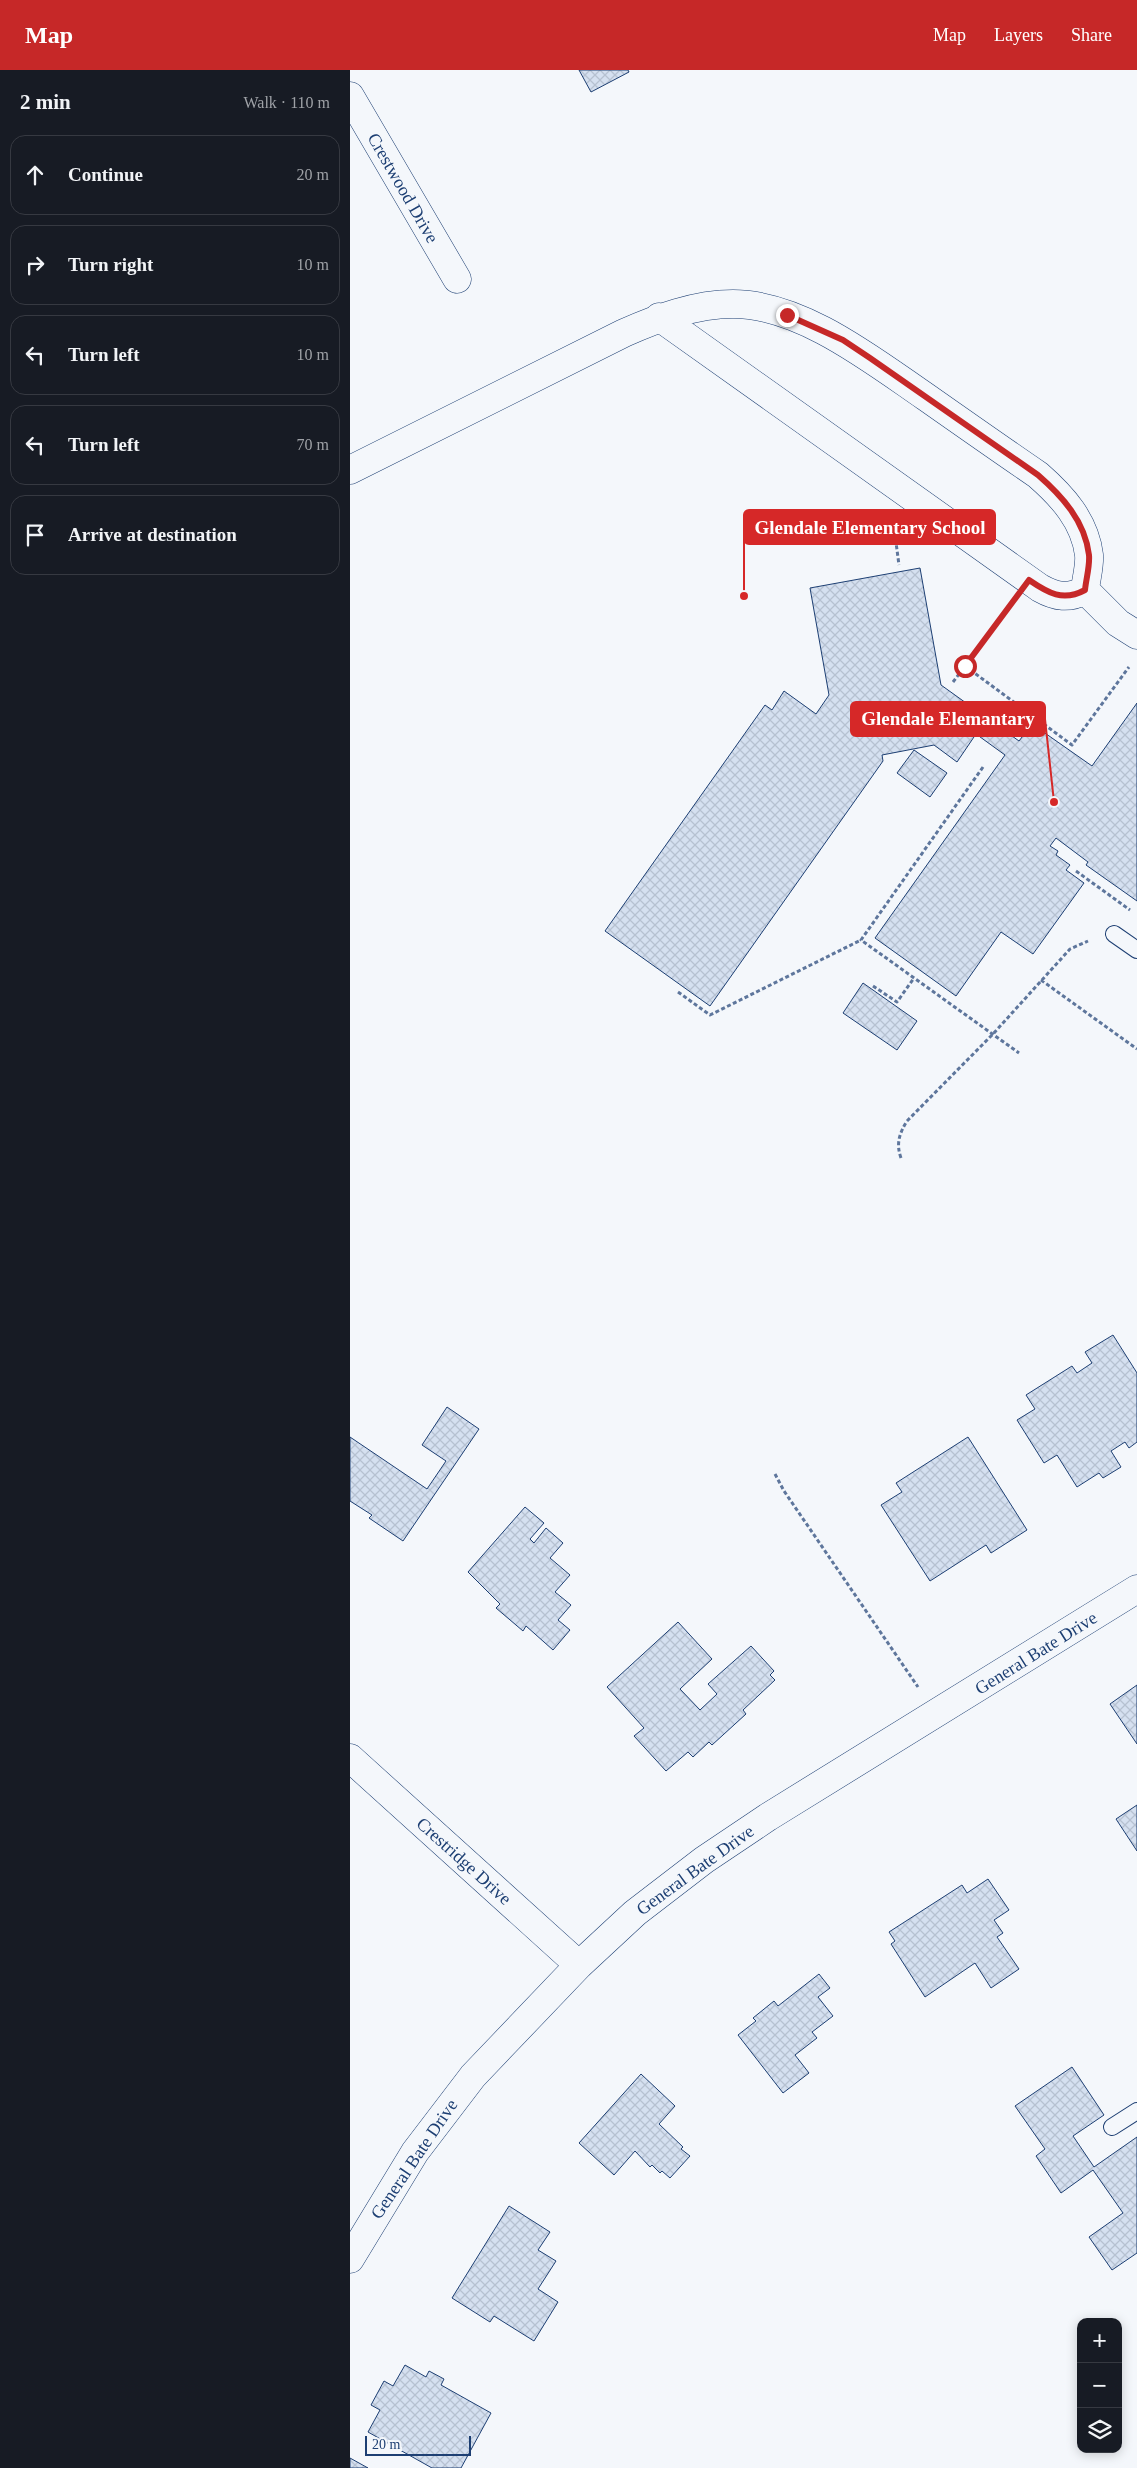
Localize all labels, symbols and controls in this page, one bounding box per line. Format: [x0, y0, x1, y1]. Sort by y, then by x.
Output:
text: Map [25, 22, 73, 48]
text: Map [933, 25, 966, 45]
text: Layers [994, 25, 1043, 45]
text: Share [1071, 25, 1112, 45]
text: 2 min [20, 90, 71, 114]
text: Walk · 110 m [243, 94, 330, 111]
street label: Crestwood Drive [363, 130, 443, 246]
icon: ahead [21, 161, 49, 189]
text: Continue [68, 164, 143, 185]
text: 20 m [297, 166, 329, 183]
icon: right [21, 251, 49, 279]
text: Turn right [68, 254, 153, 275]
text: 10 m [297, 256, 329, 273]
route end [776, 304, 799, 327]
icon: left [21, 341, 49, 369]
text: Turn left [68, 344, 140, 365]
text: 10 m [297, 346, 329, 363]
icon: left [21, 431, 49, 459]
text: Turn left [68, 434, 140, 455]
text: 70 m [297, 436, 329, 453]
callout: Glendale Elementary School [744, 510, 995, 544]
text: Glendale Elementary School [754, 517, 986, 538]
icon: arrive [21, 521, 49, 549]
text: Arrive at destination [68, 524, 237, 545]
route start [954, 655, 977, 678]
callout: Glendale Elemantary [851, 702, 1045, 736]
text: Glendale Elemantary [861, 708, 1035, 729]
street label: General Bate Drive [971, 1607, 1101, 1699]
street label: Crestridge Drive [413, 1813, 515, 1909]
street label: General Bate Drive [633, 1821, 757, 1919]
street label: General Bate Drive [367, 2095, 461, 2223]
map controls [1077, 2318, 1122, 2453]
button: + [1077, 2318, 1122, 2363]
button: − [1077, 2363, 1122, 2408]
button: layers [1077, 2408, 1122, 2453]
scale bar [365, 2433, 471, 2456]
text: 20 m [372, 2437, 400, 2452]

